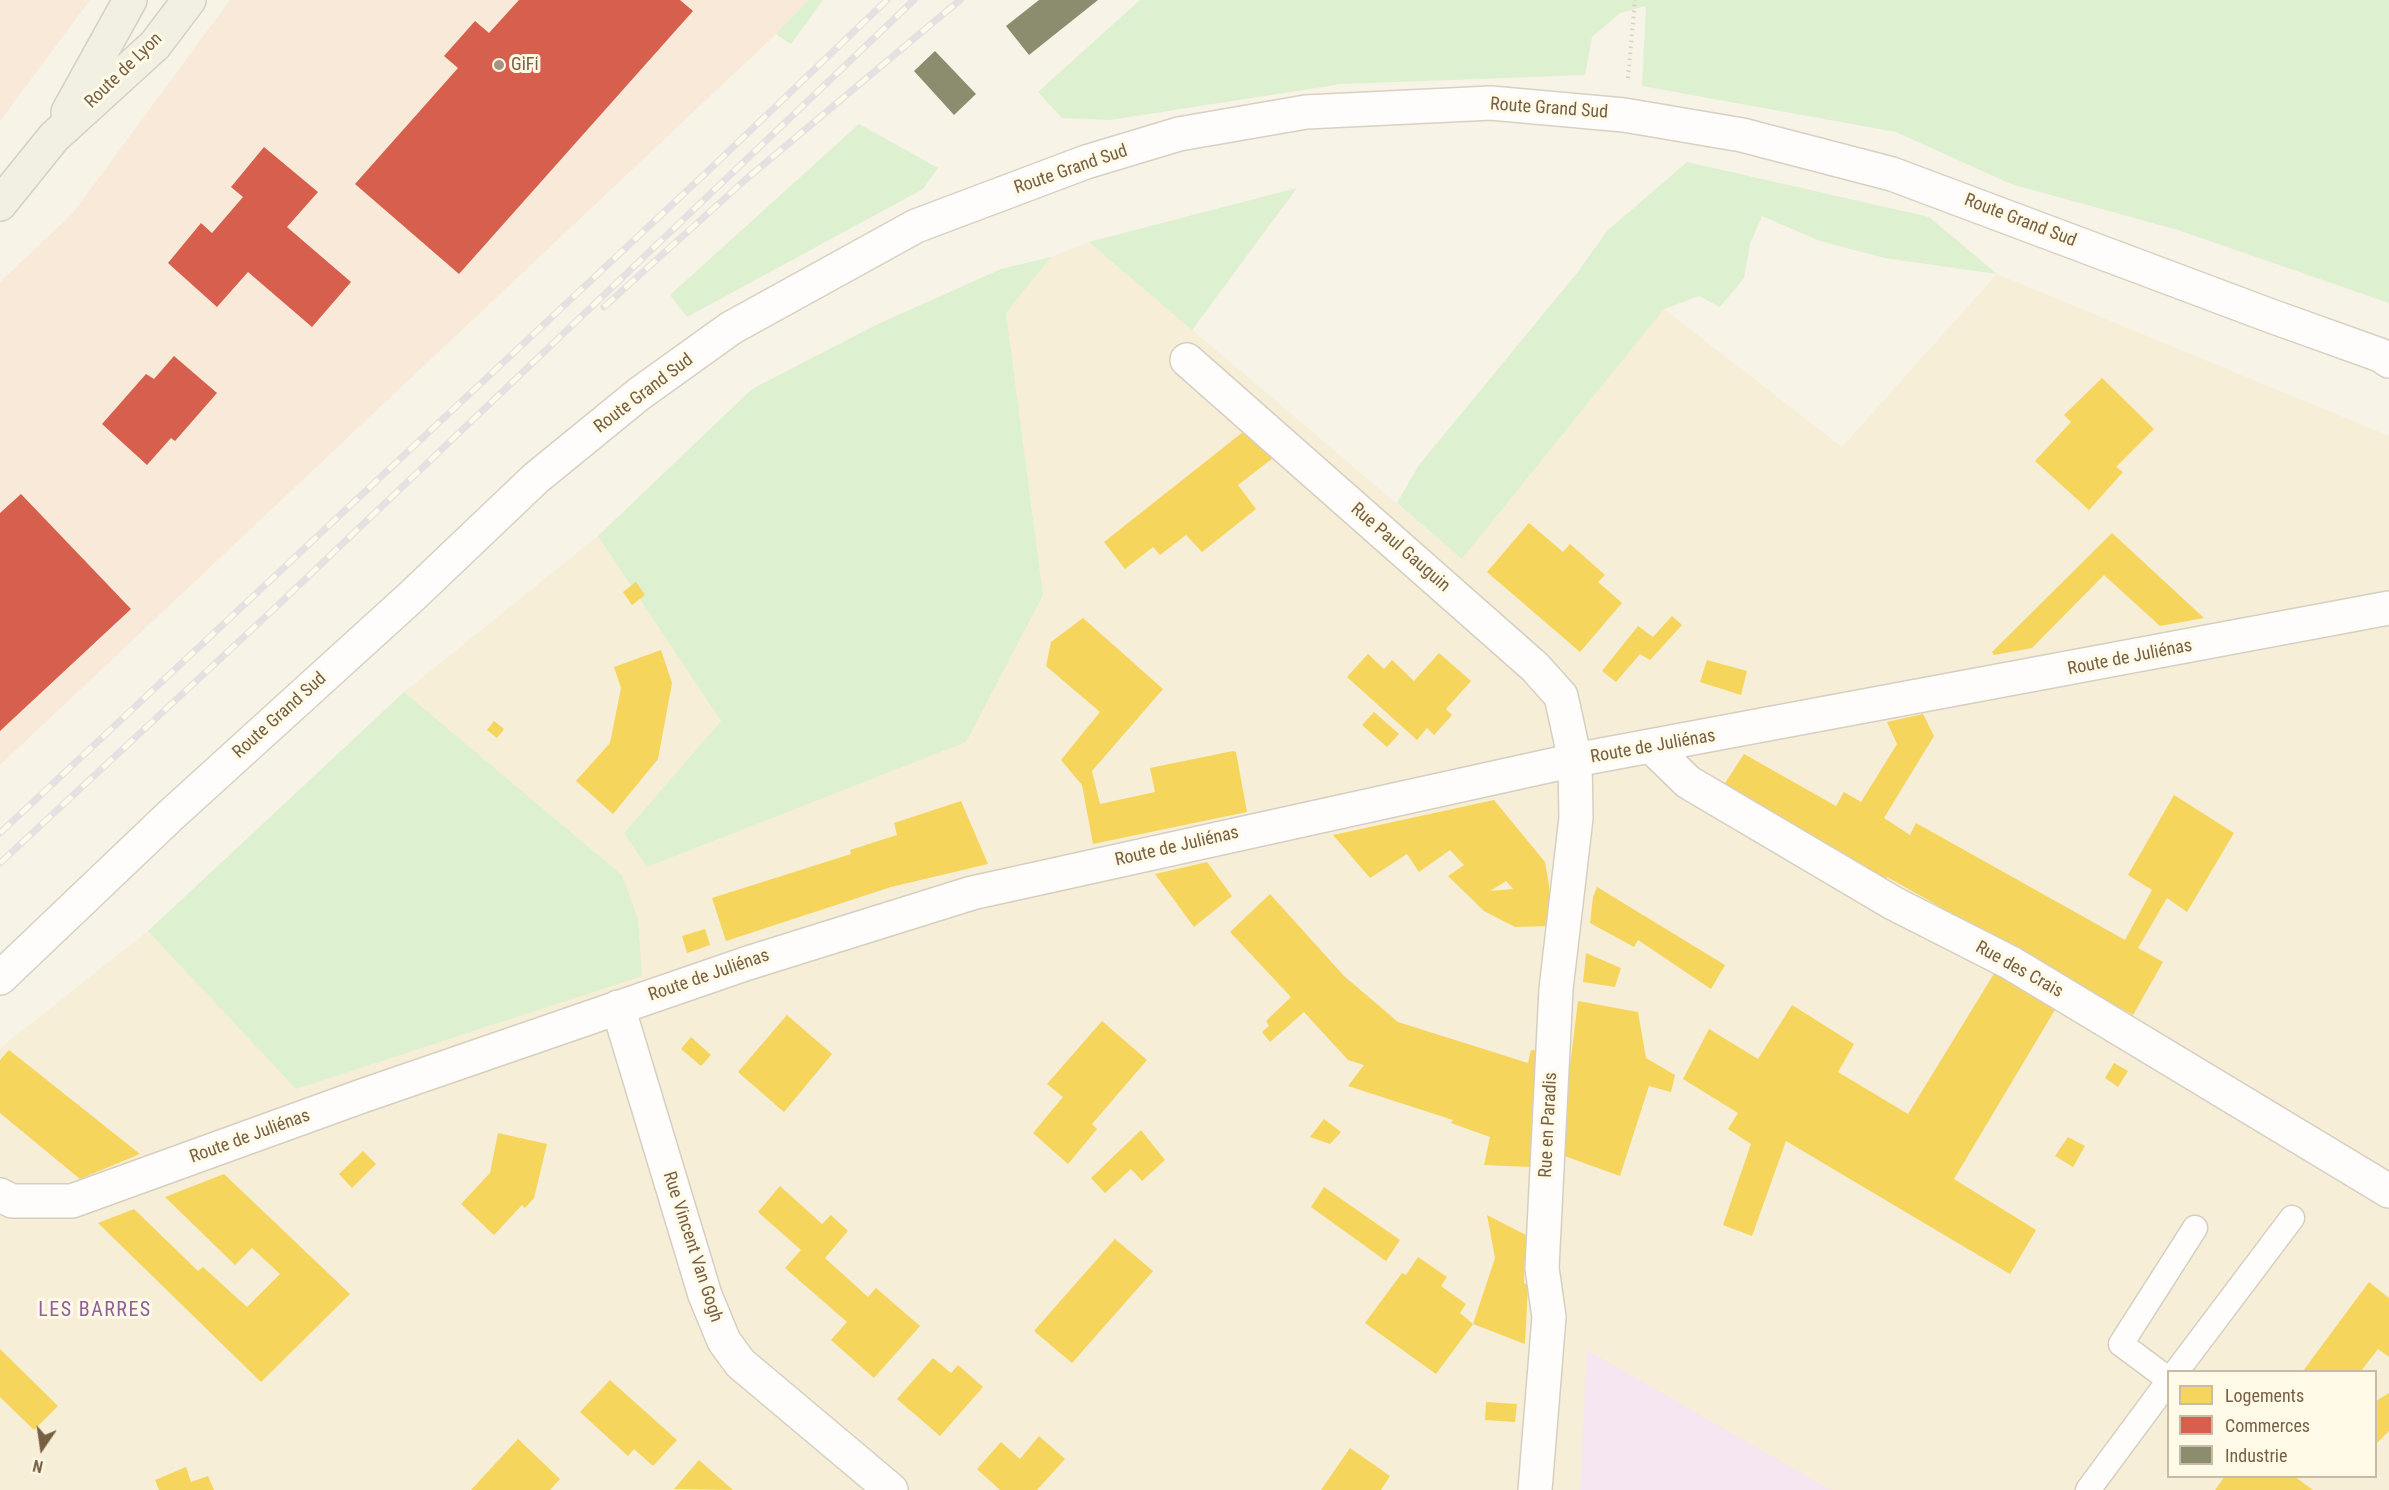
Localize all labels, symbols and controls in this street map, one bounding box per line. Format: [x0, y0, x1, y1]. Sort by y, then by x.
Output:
street label: Route de Lyon [81, 29, 167, 113]
place label: GiFi [511, 54, 539, 76]
marker: GiFi [492, 58, 506, 72]
street label: Route Grand Sud [1489, 94, 1609, 124]
street label: Route Grand Sud [1012, 141, 1130, 199]
street label: Route Grand Sud [1961, 190, 2079, 252]
street label: Route Grand Sud [590, 350, 698, 438]
street label: Rue Paul Gauguin [1346, 499, 1454, 597]
street label: Route de Juliénas [2066, 635, 2194, 681]
street label: Route Grand Sud [229, 668, 331, 764]
street label: Route de Juliénas [1589, 725, 1717, 769]
street label: Route de Juliénas [1113, 822, 1241, 872]
street label: Rue des Crais [1971, 937, 2067, 1003]
street label: Route de Juliénas [646, 945, 772, 1007]
street label: Rue en Paradis [1535, 1072, 1563, 1178]
street label: Route de Juliénas [187, 1105, 313, 1169]
street label: Rue Vincent Van Gogh [657, 1169, 727, 1325]
district label: LES BARRES [38, 1299, 152, 1323]
legend [2167, 1370, 2377, 1478]
text: Logements [2225, 1385, 2304, 1406]
text: Commerces [2225, 1415, 2310, 1436]
north arrow [12, 1418, 72, 1478]
text: Industrie [2225, 1445, 2287, 1466]
text: N [31, 1456, 45, 1476]

